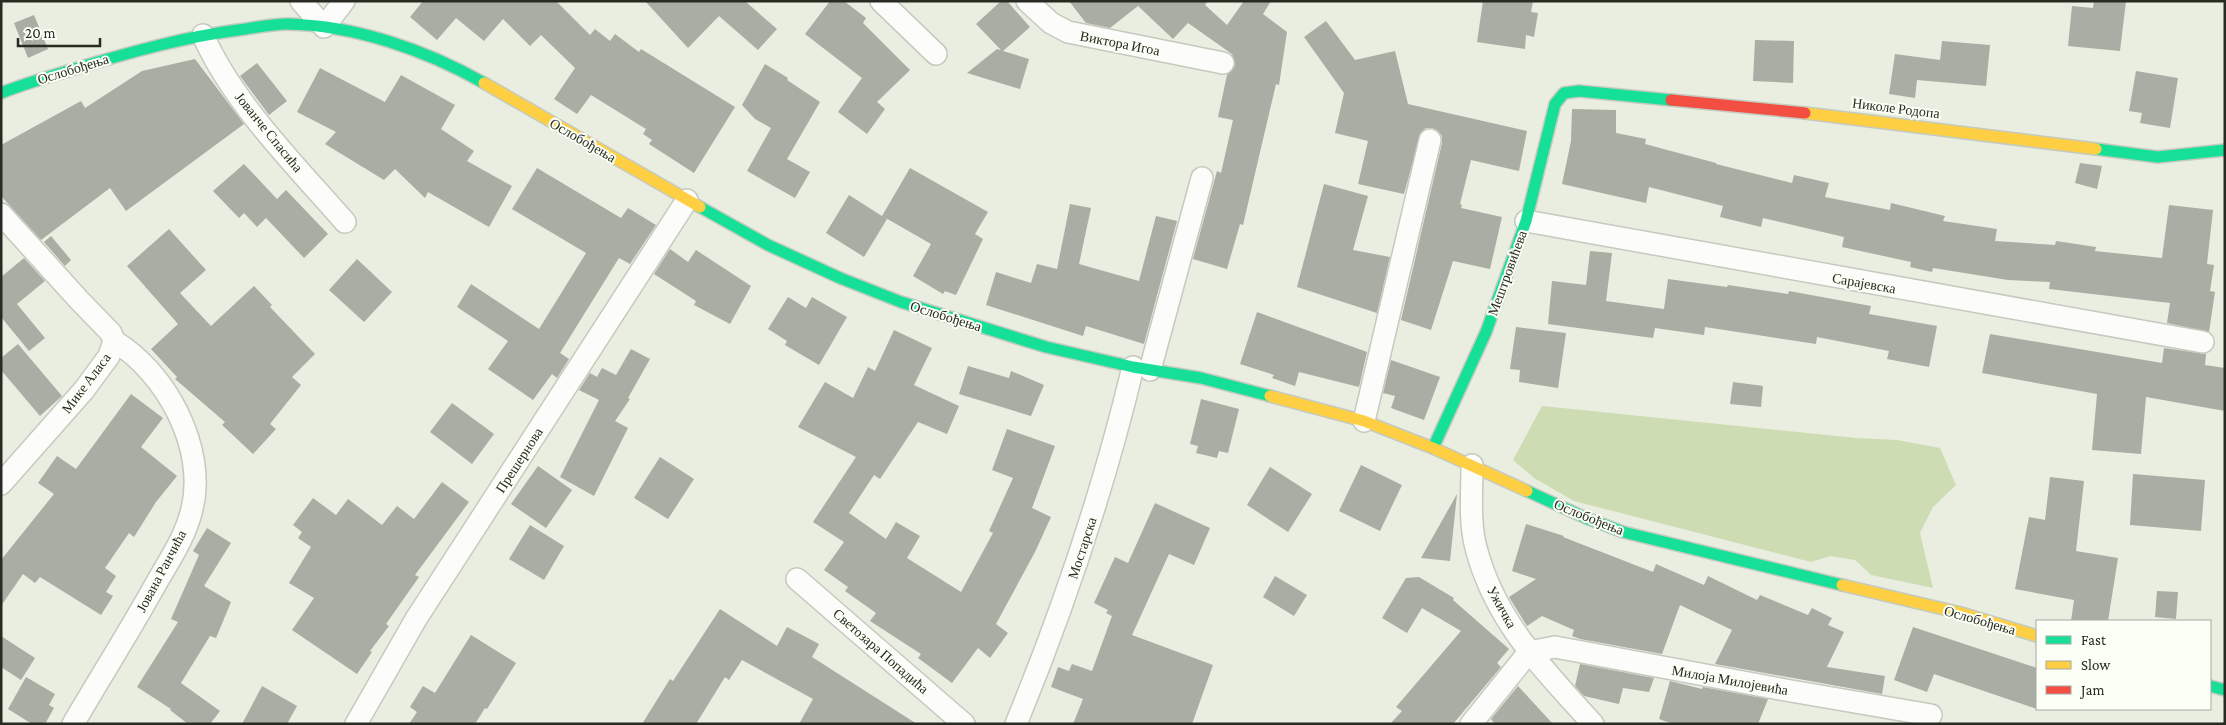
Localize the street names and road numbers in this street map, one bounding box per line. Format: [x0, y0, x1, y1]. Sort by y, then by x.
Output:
street label: Виктора Игоа [1079, 27, 1162, 59]
street label: Ослобођења [35, 50, 111, 87]
street label: Јованче Спасића [232, 89, 307, 176]
street label: Николе Родопа [1851, 95, 1942, 121]
street label: Ослобођења [547, 115, 620, 166]
street label: Мештровићева [1484, 227, 1530, 318]
street label: Сарајевска [1831, 270, 1898, 297]
street label: Ослобођења [908, 298, 984, 335]
street label: Мике Аласа [58, 349, 114, 416]
street label: Прешернова [492, 424, 546, 496]
street label: Ослобођења [1552, 496, 1627, 539]
street label: Мостарска [1064, 514, 1100, 581]
street label: Јована Ранчића [133, 527, 190, 615]
street label: Ужичка [1484, 583, 1520, 632]
street label: Ослобођења [1942, 602, 2018, 638]
street label: Светозара Попадића [830, 605, 933, 697]
street label: Милоја Милојевића [1670, 662, 1790, 698]

